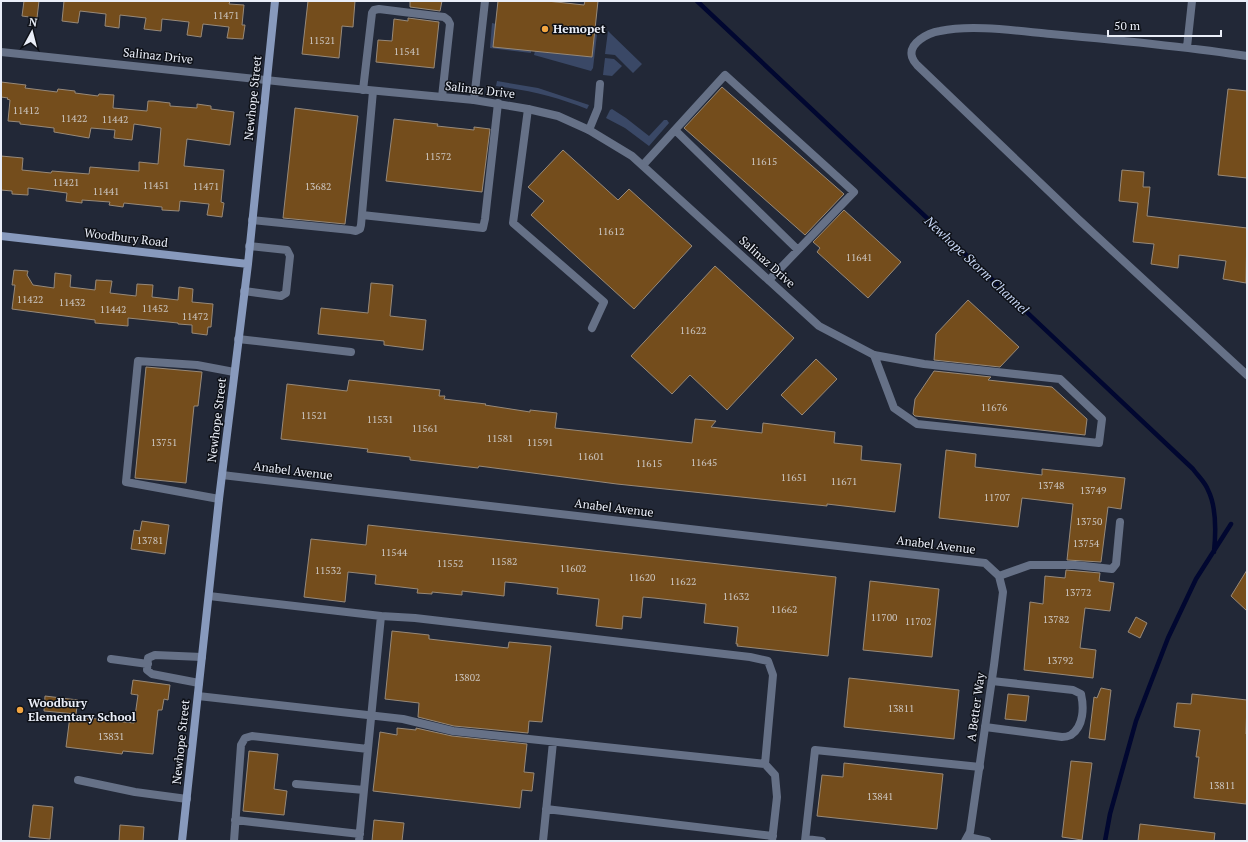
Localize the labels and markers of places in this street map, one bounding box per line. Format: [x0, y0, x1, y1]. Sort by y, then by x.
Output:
place label: Hemopet [553, 21, 606, 36]
marker: Hemopet [540, 24, 550, 34]
place label: Woodbury Elementary School [28, 695, 136, 724]
marker: Woodbury Elementary School [15, 705, 25, 715]

